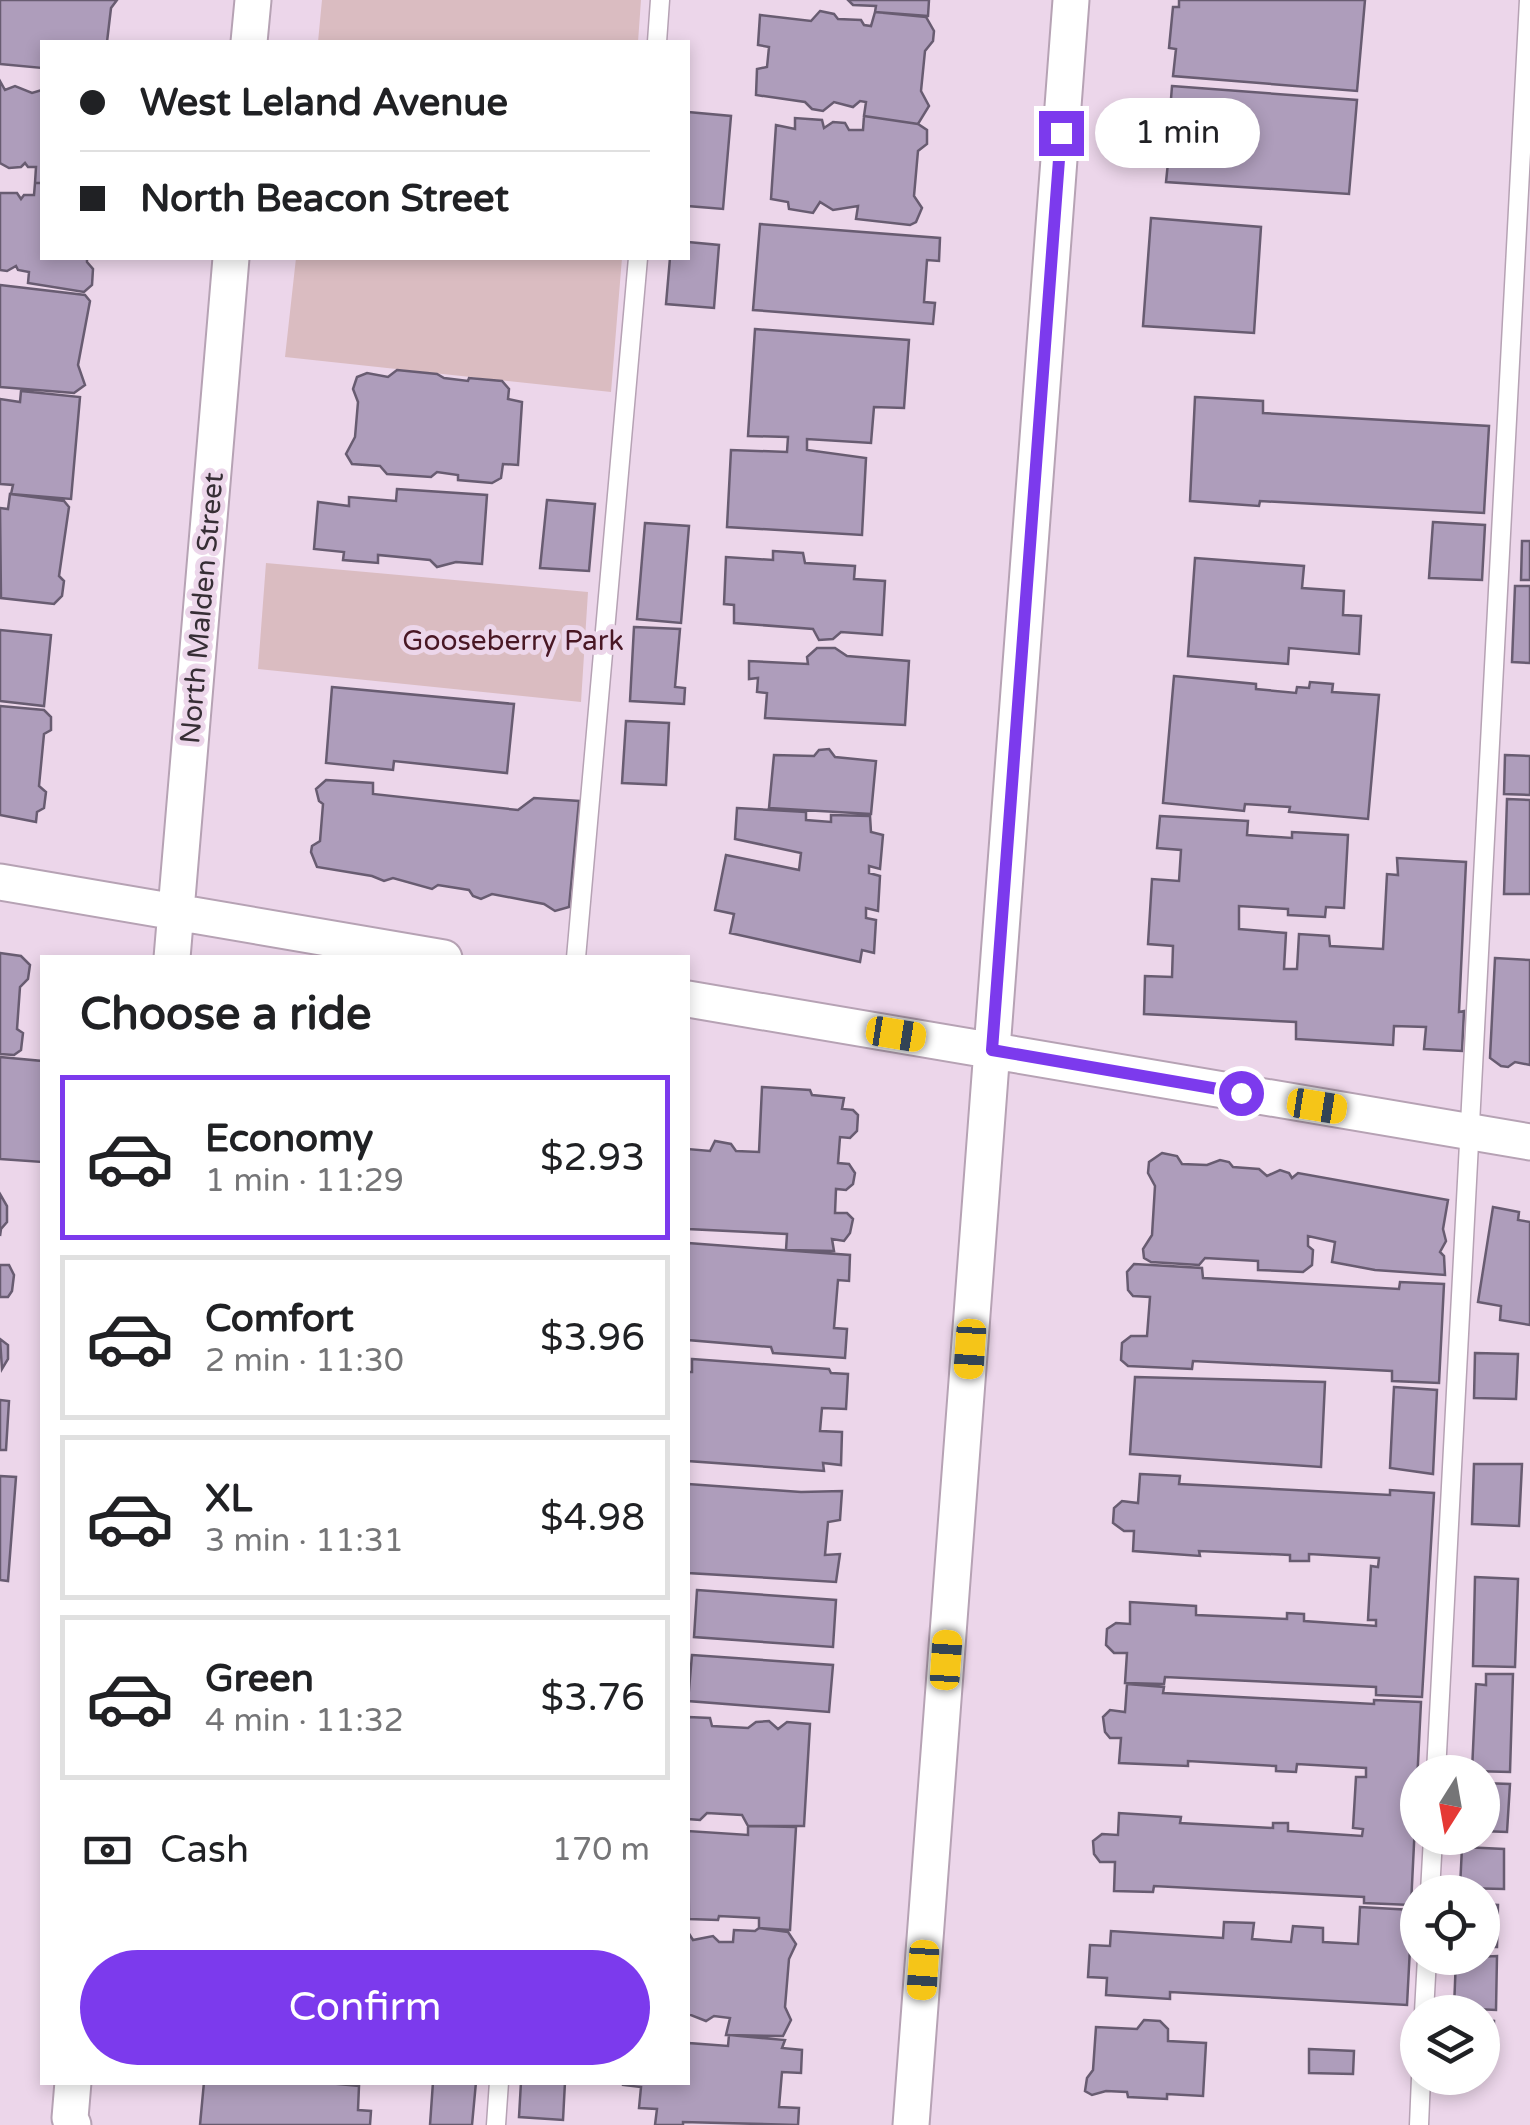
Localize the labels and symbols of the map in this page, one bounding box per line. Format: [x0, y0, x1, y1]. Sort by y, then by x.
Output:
callout: 1 min [1096, 98, 1261, 168]
route end [1039, 111, 1084, 156]
street label: North Malden Street [173, 471, 231, 745]
park label: Gooseberry Park [402, 624, 624, 658]
car [864, 1014, 928, 1054]
route start [1219, 1071, 1264, 1116]
car [1285, 1086, 1349, 1126]
car [953, 1318, 987, 1380]
car [929, 1629, 963, 1691]
north arrow [1400, 1755, 1500, 1855]
car [906, 1939, 940, 2001]

